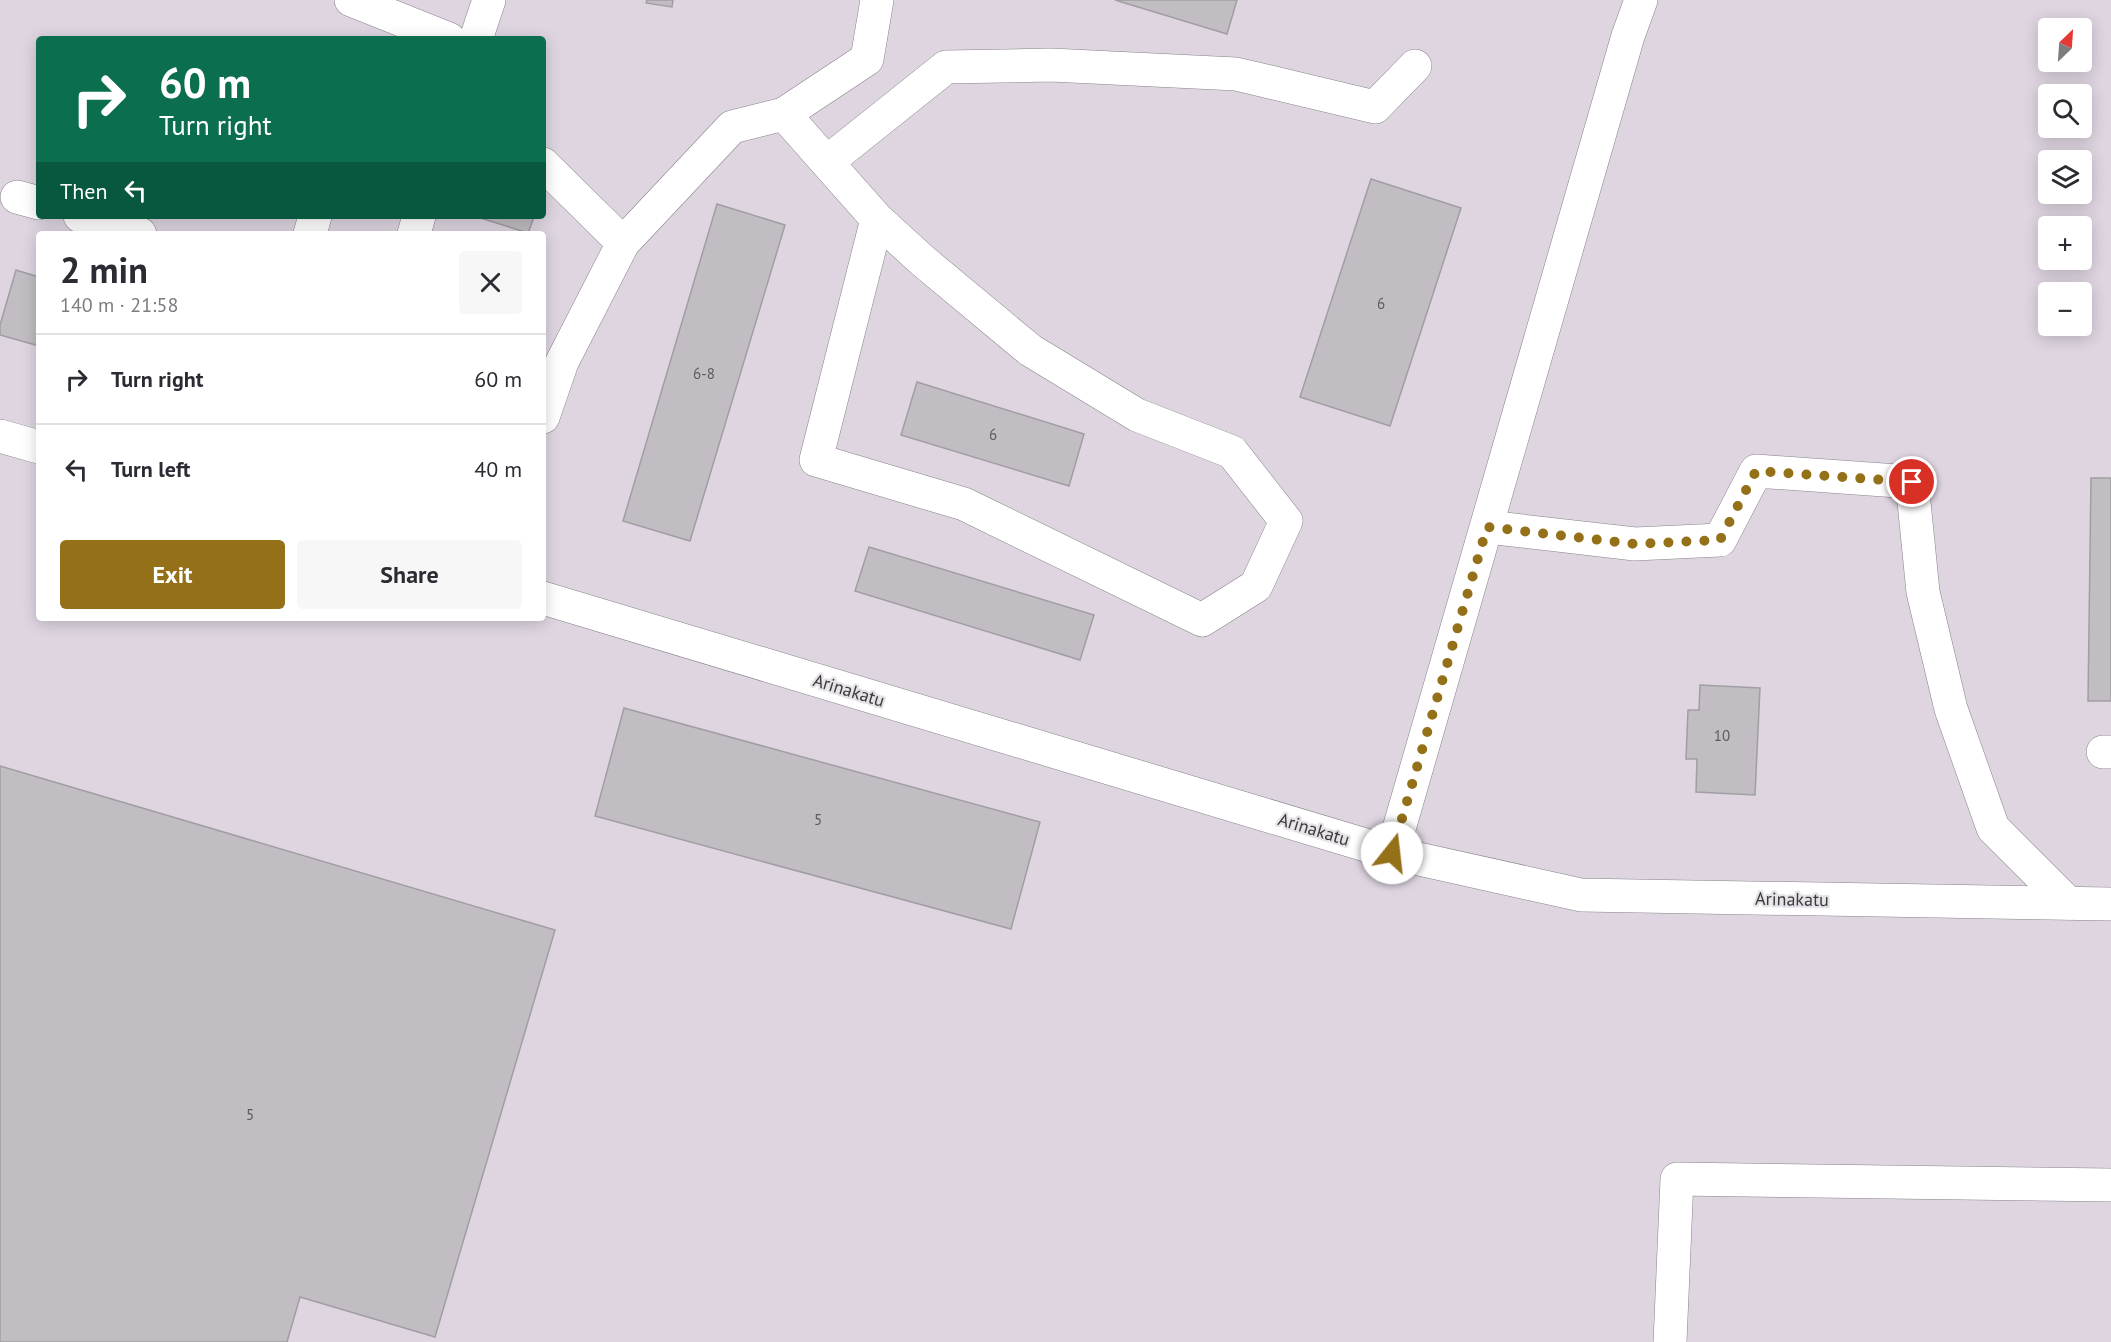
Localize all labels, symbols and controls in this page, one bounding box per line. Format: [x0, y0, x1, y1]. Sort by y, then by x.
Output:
north arrow [2038, 18, 2092, 72]
map controls [2038, 18, 2092, 336]
text: 60 m [159, 55, 251, 110]
icon: right [60, 60, 138, 138]
button: search [2038, 84, 2092, 138]
text: Turn right [159, 108, 272, 142]
button: layers [2038, 150, 2092, 204]
icon: left [119, 174, 152, 207]
text: Then [60, 177, 107, 205]
button: + [2038, 216, 2092, 270]
text: 2 min [60, 246, 148, 293]
button: close [459, 251, 522, 314]
button: − [2038, 282, 2092, 336]
text: 140 m · 21:58 [60, 292, 178, 318]
house number: 6 [1377, 294, 1385, 313]
icon: right [60, 363, 93, 396]
house number: 6-8 [693, 364, 715, 383]
text: Turn right [111, 365, 203, 393]
text: 60 m [474, 365, 522, 393]
house number: 6 [989, 425, 997, 444]
icon: left [60, 453, 93, 486]
text: Turn left [111, 455, 191, 483]
text: 40 m [474, 455, 522, 483]
pin [1886, 456, 1937, 507]
icon: arrive [1895, 465, 1928, 498]
button: Exit [60, 540, 285, 609]
button: Share [297, 540, 522, 609]
street label: Arinakatu [810, 668, 888, 712]
house number: 10 [1714, 726, 1730, 745]
street label: Arinakatu [1275, 807, 1353, 851]
house number: 5 [814, 810, 822, 829]
position arrow [1360, 821, 1424, 885]
street label: Arinakatu [1755, 887, 1829, 911]
house number: 5 [246, 1105, 254, 1124]

